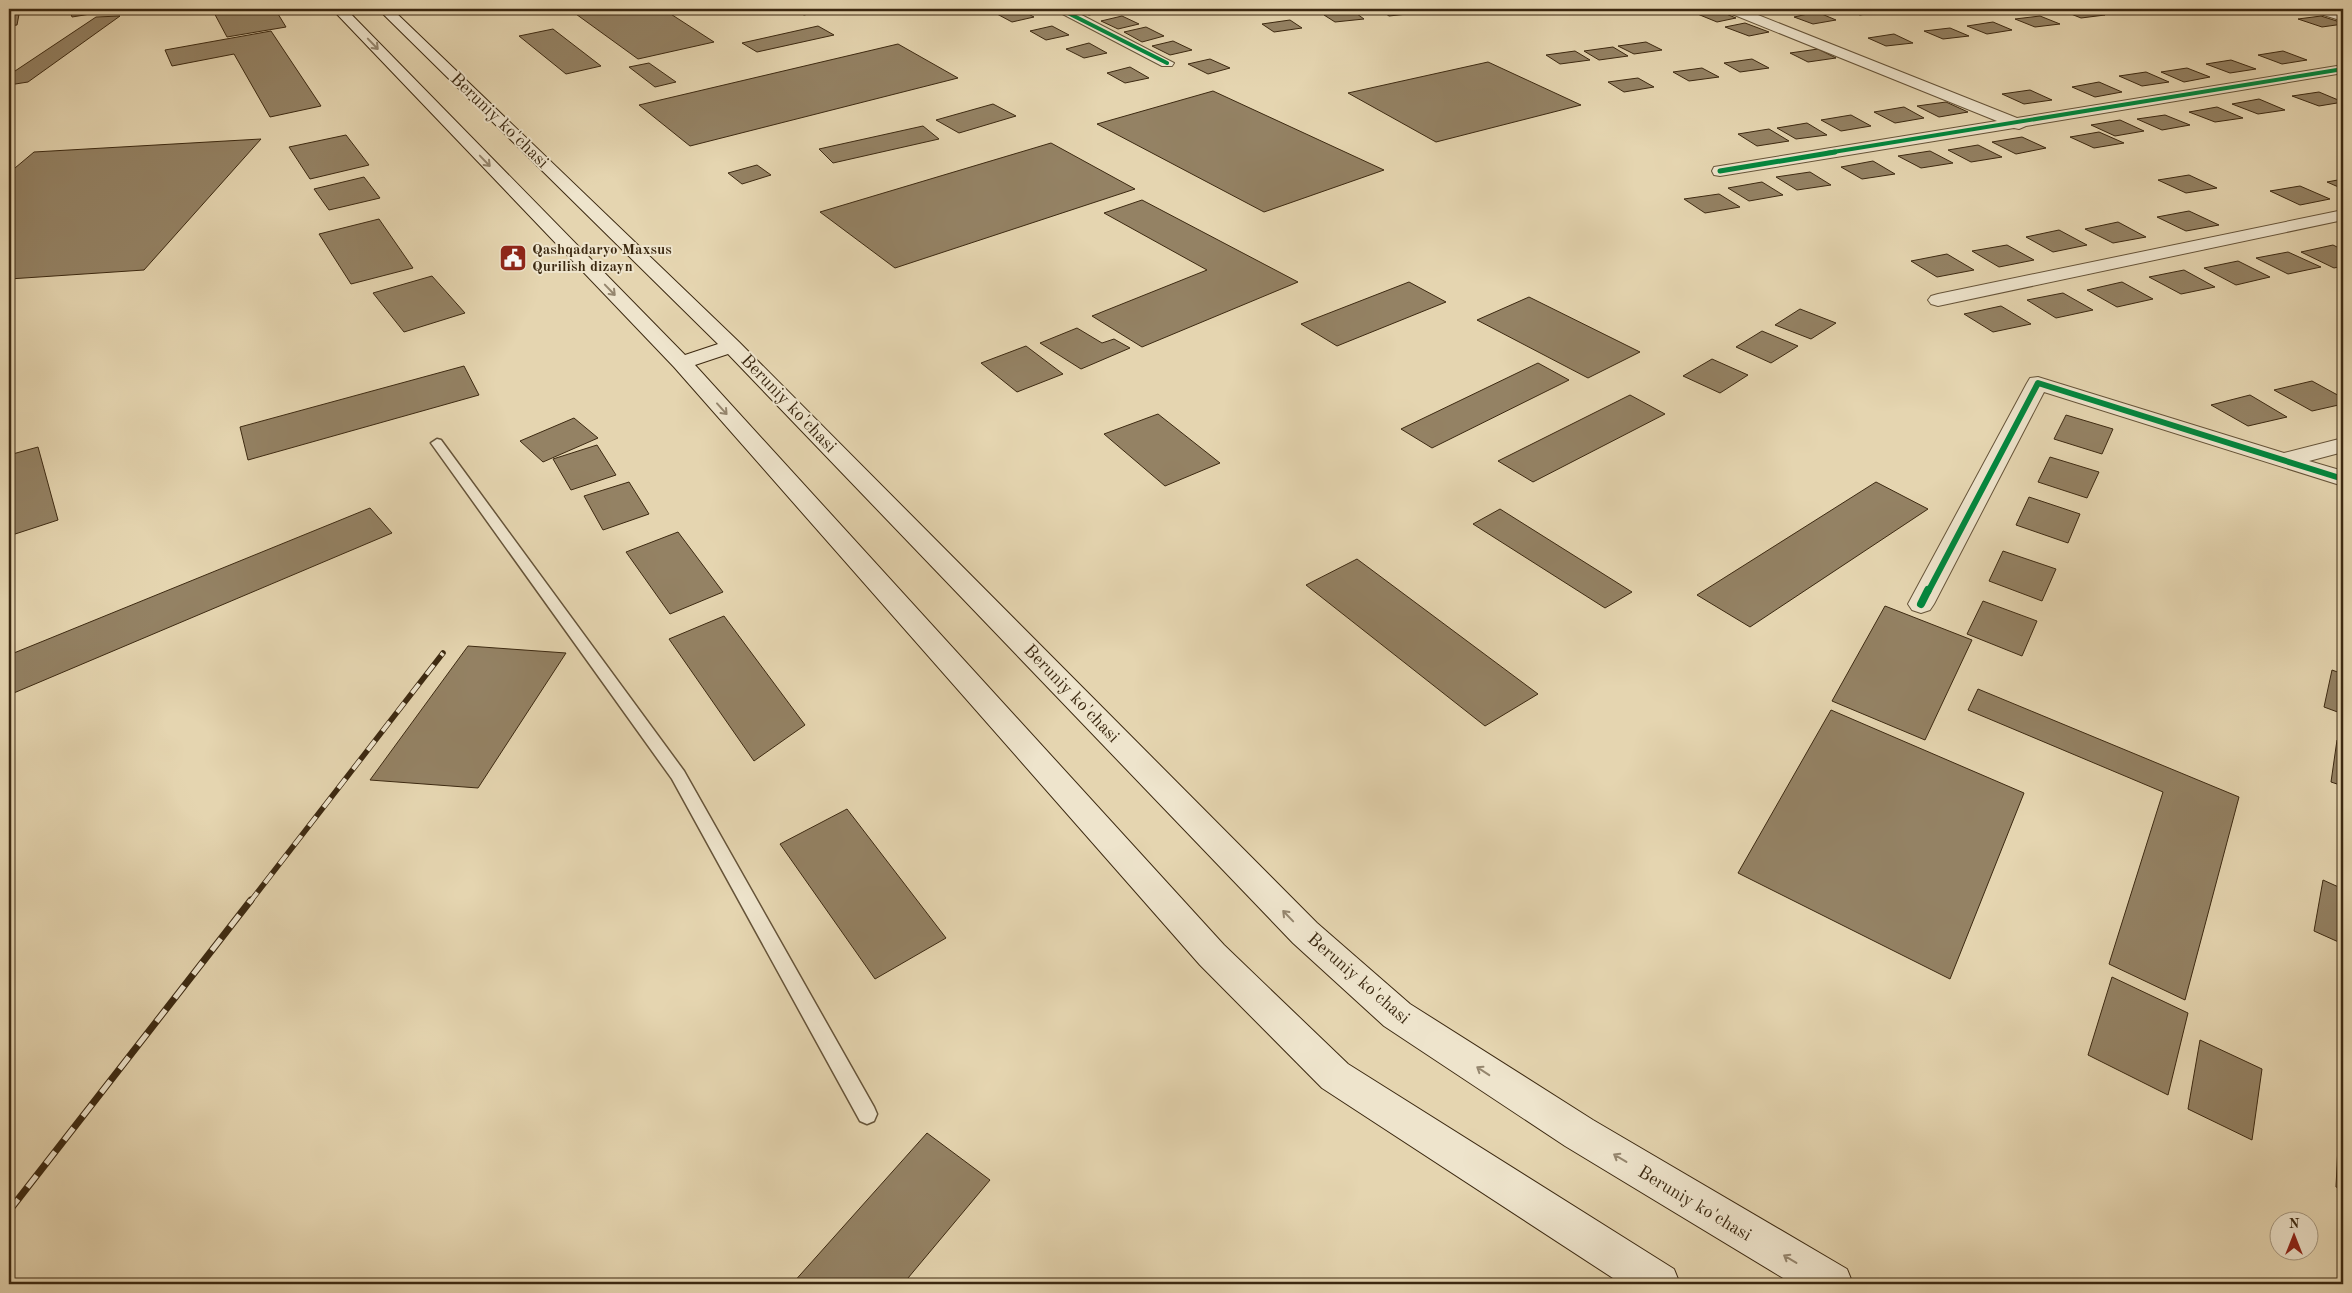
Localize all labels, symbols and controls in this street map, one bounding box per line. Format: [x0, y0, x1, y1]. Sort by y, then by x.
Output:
one-way arrow [367, 38, 379, 50]
street label: Beruniy ko'chasi [447, 70, 552, 172]
one-way arrow [479, 155, 491, 167]
public building icon: Qashqadaryo Maxsus Qurilish dizayn [498, 243, 528, 273]
place label: Qashqadaryo Maxsus Qurilish dizayn [532, 243, 672, 275]
one-way arrow [604, 284, 616, 297]
street label: Beruniy ko'chasi [737, 351, 840, 456]
one-way arrow [716, 402, 727, 415]
street label: Beruniy ko'chasi [1020, 641, 1123, 746]
one-way arrow [1283, 910, 1295, 922]
street label: Beruniy ko'chasi [1304, 930, 1413, 1028]
one-way arrow [1476, 1066, 1490, 1076]
one-way arrow [1614, 1153, 1628, 1163]
street label: Beruniy ko'chasi [1635, 1163, 1754, 1245]
north arrow [2270, 1210, 2320, 1260]
text: N [2289, 1217, 2300, 1231]
one-way arrow [1783, 1254, 1797, 1264]

